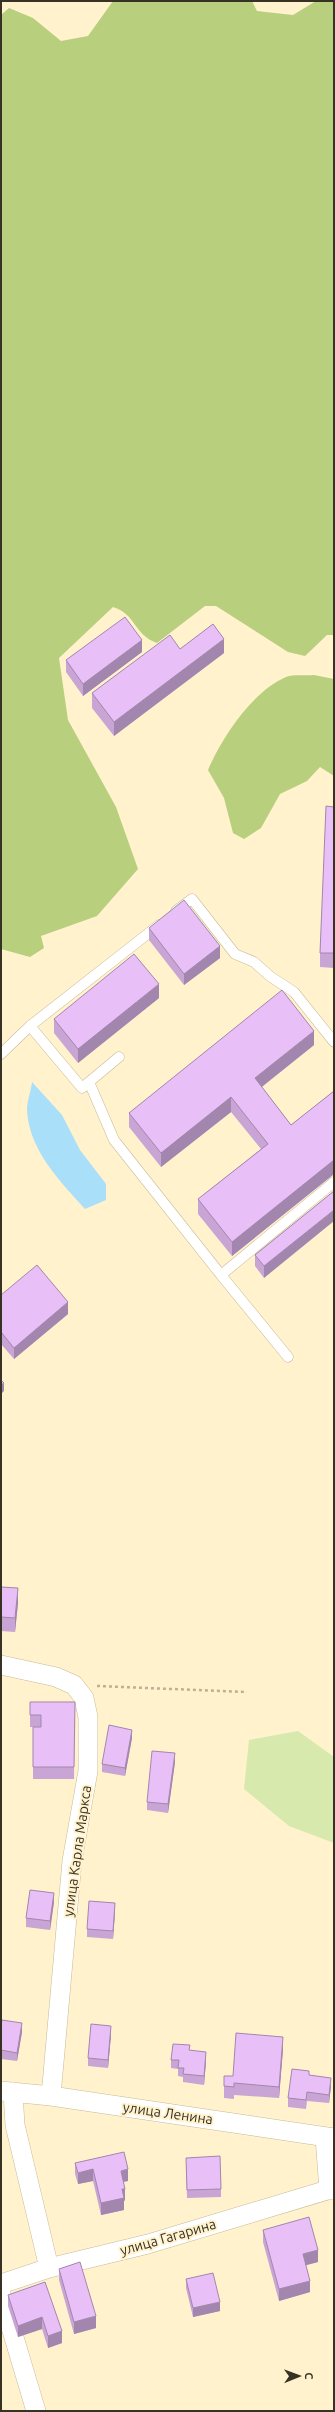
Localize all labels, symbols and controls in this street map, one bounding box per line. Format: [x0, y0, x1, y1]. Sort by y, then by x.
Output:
street label: улица Карла Маркса [60, 1784, 94, 1918]
street label: улица Ленина [122, 2099, 214, 2127]
street label: улица Гагарина [118, 2216, 218, 2258]
north arrow [279, 2356, 319, 2396]
text: С [303, 2372, 315, 2379]

